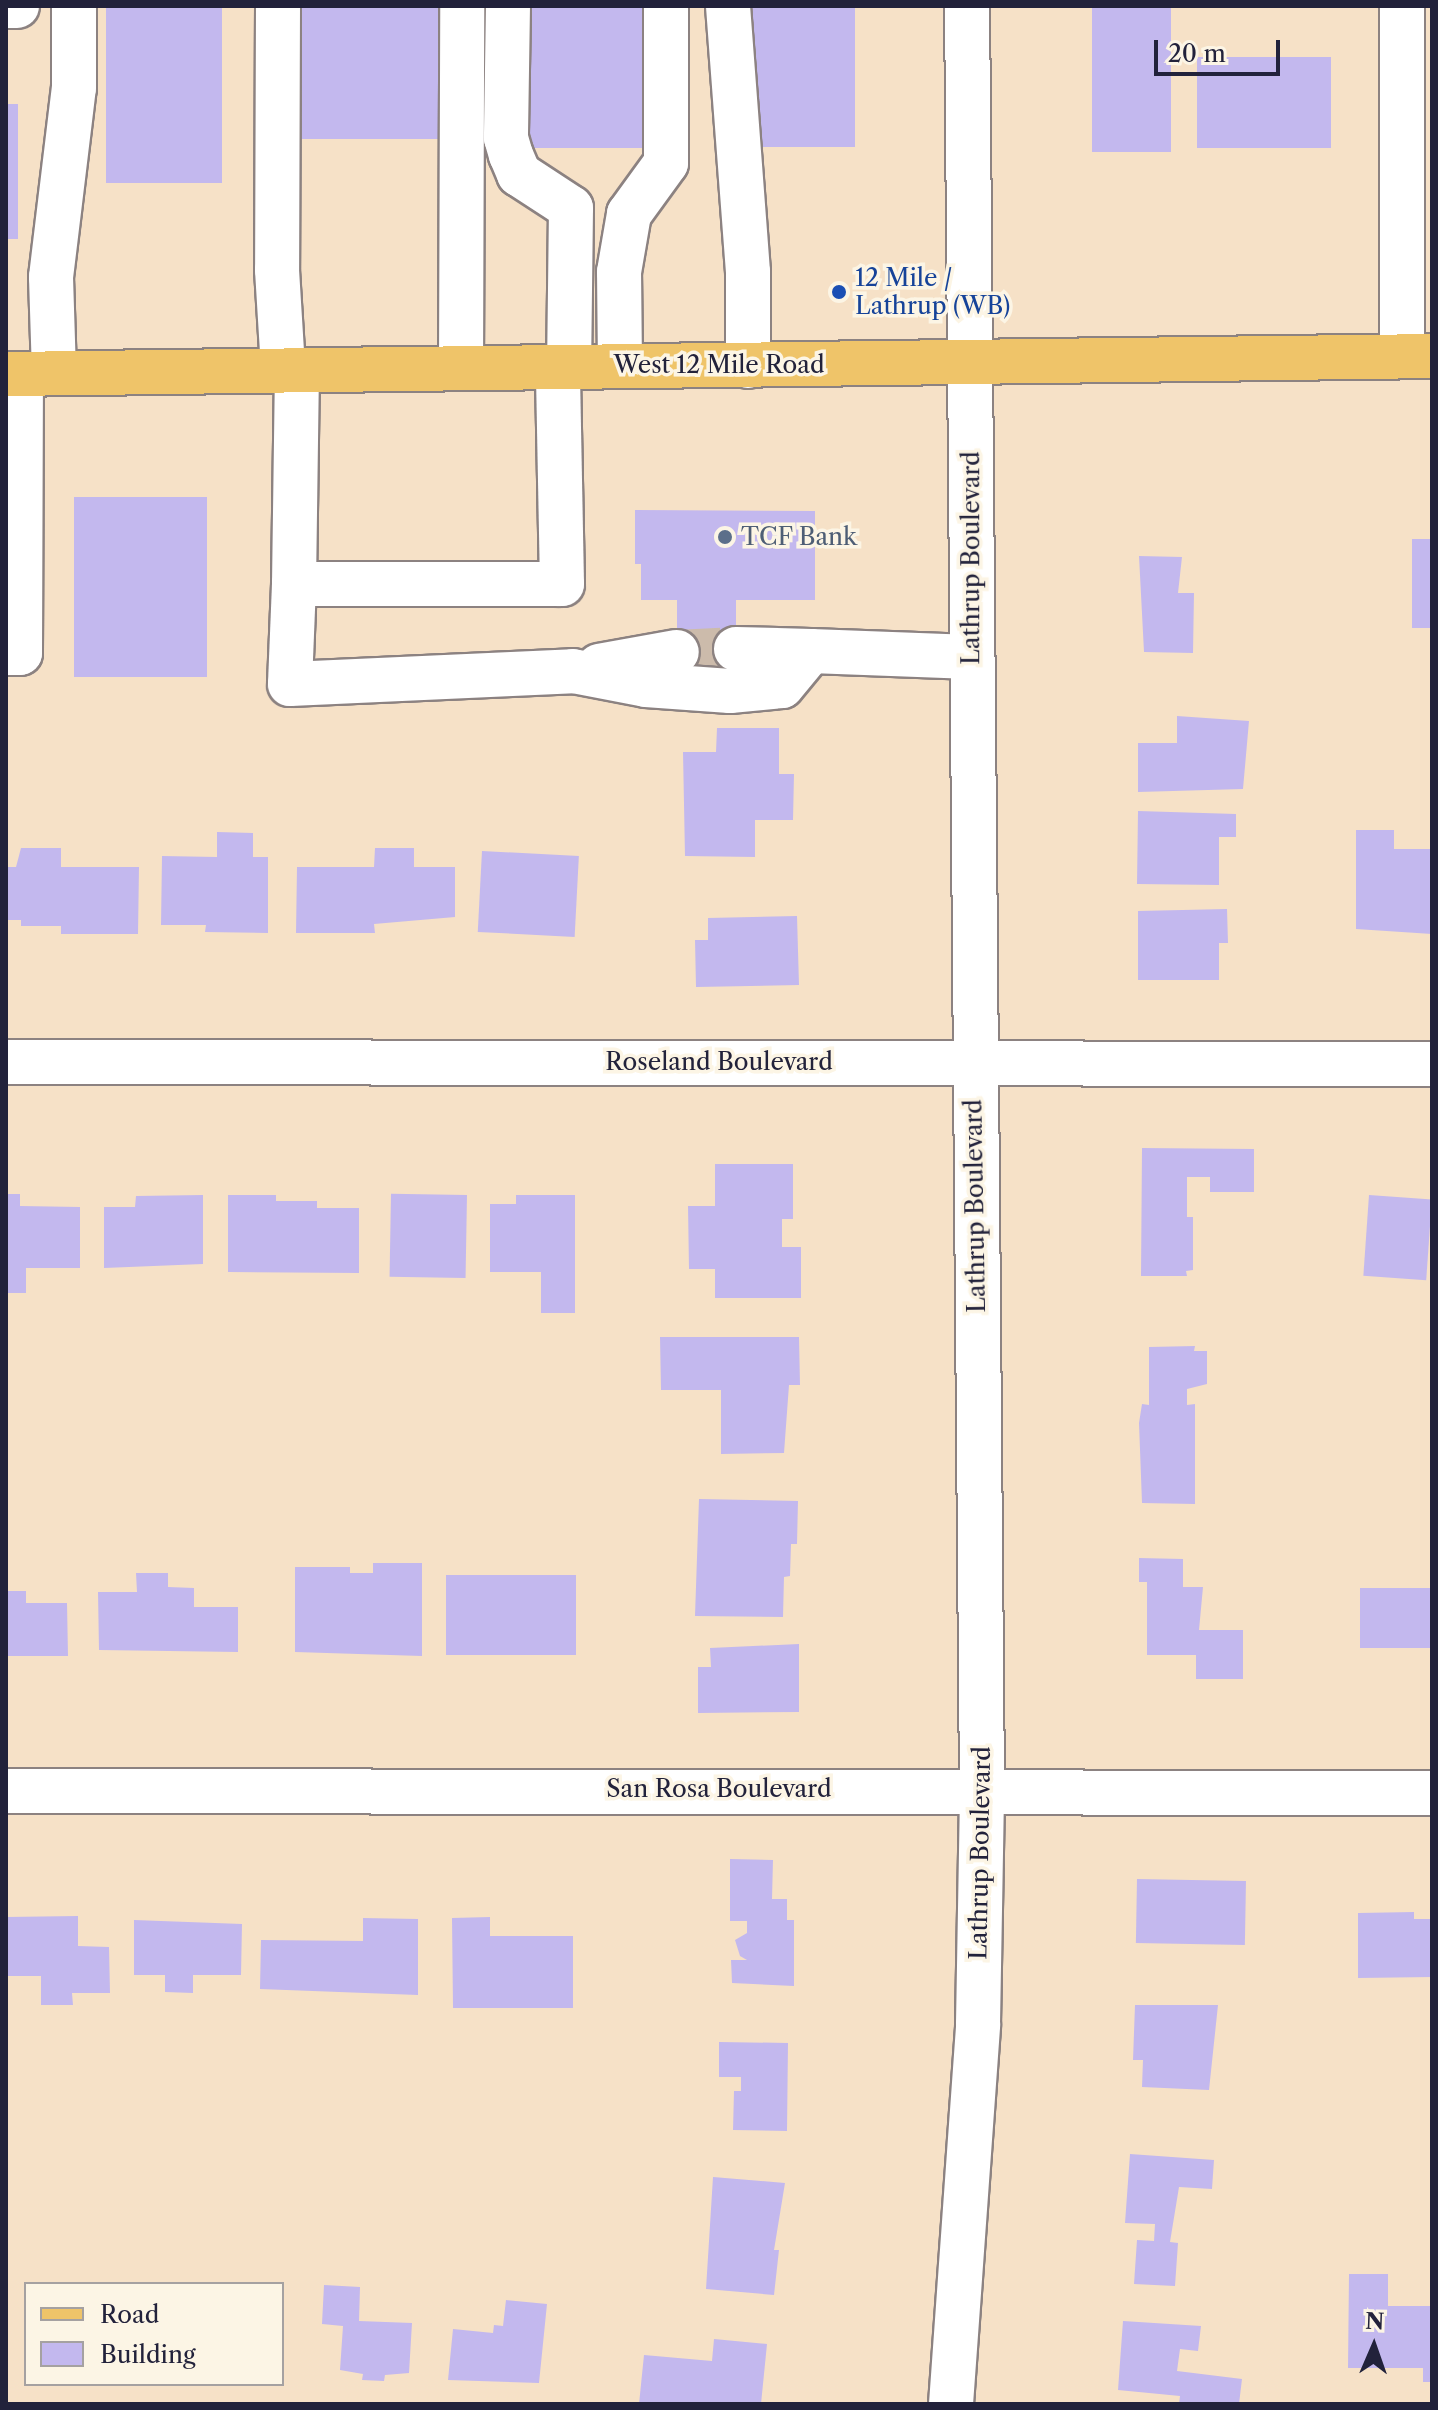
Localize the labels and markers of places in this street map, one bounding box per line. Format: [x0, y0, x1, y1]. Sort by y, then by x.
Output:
place label: 12 Mile / Lathrup (WB) [855, 264, 1010, 320]
marker: 12 Mile / Lathrup (WB) [830, 283, 848, 301]
place label: TCF Bank [741, 523, 858, 551]
marker: TCF Bank [716, 528, 734, 546]

